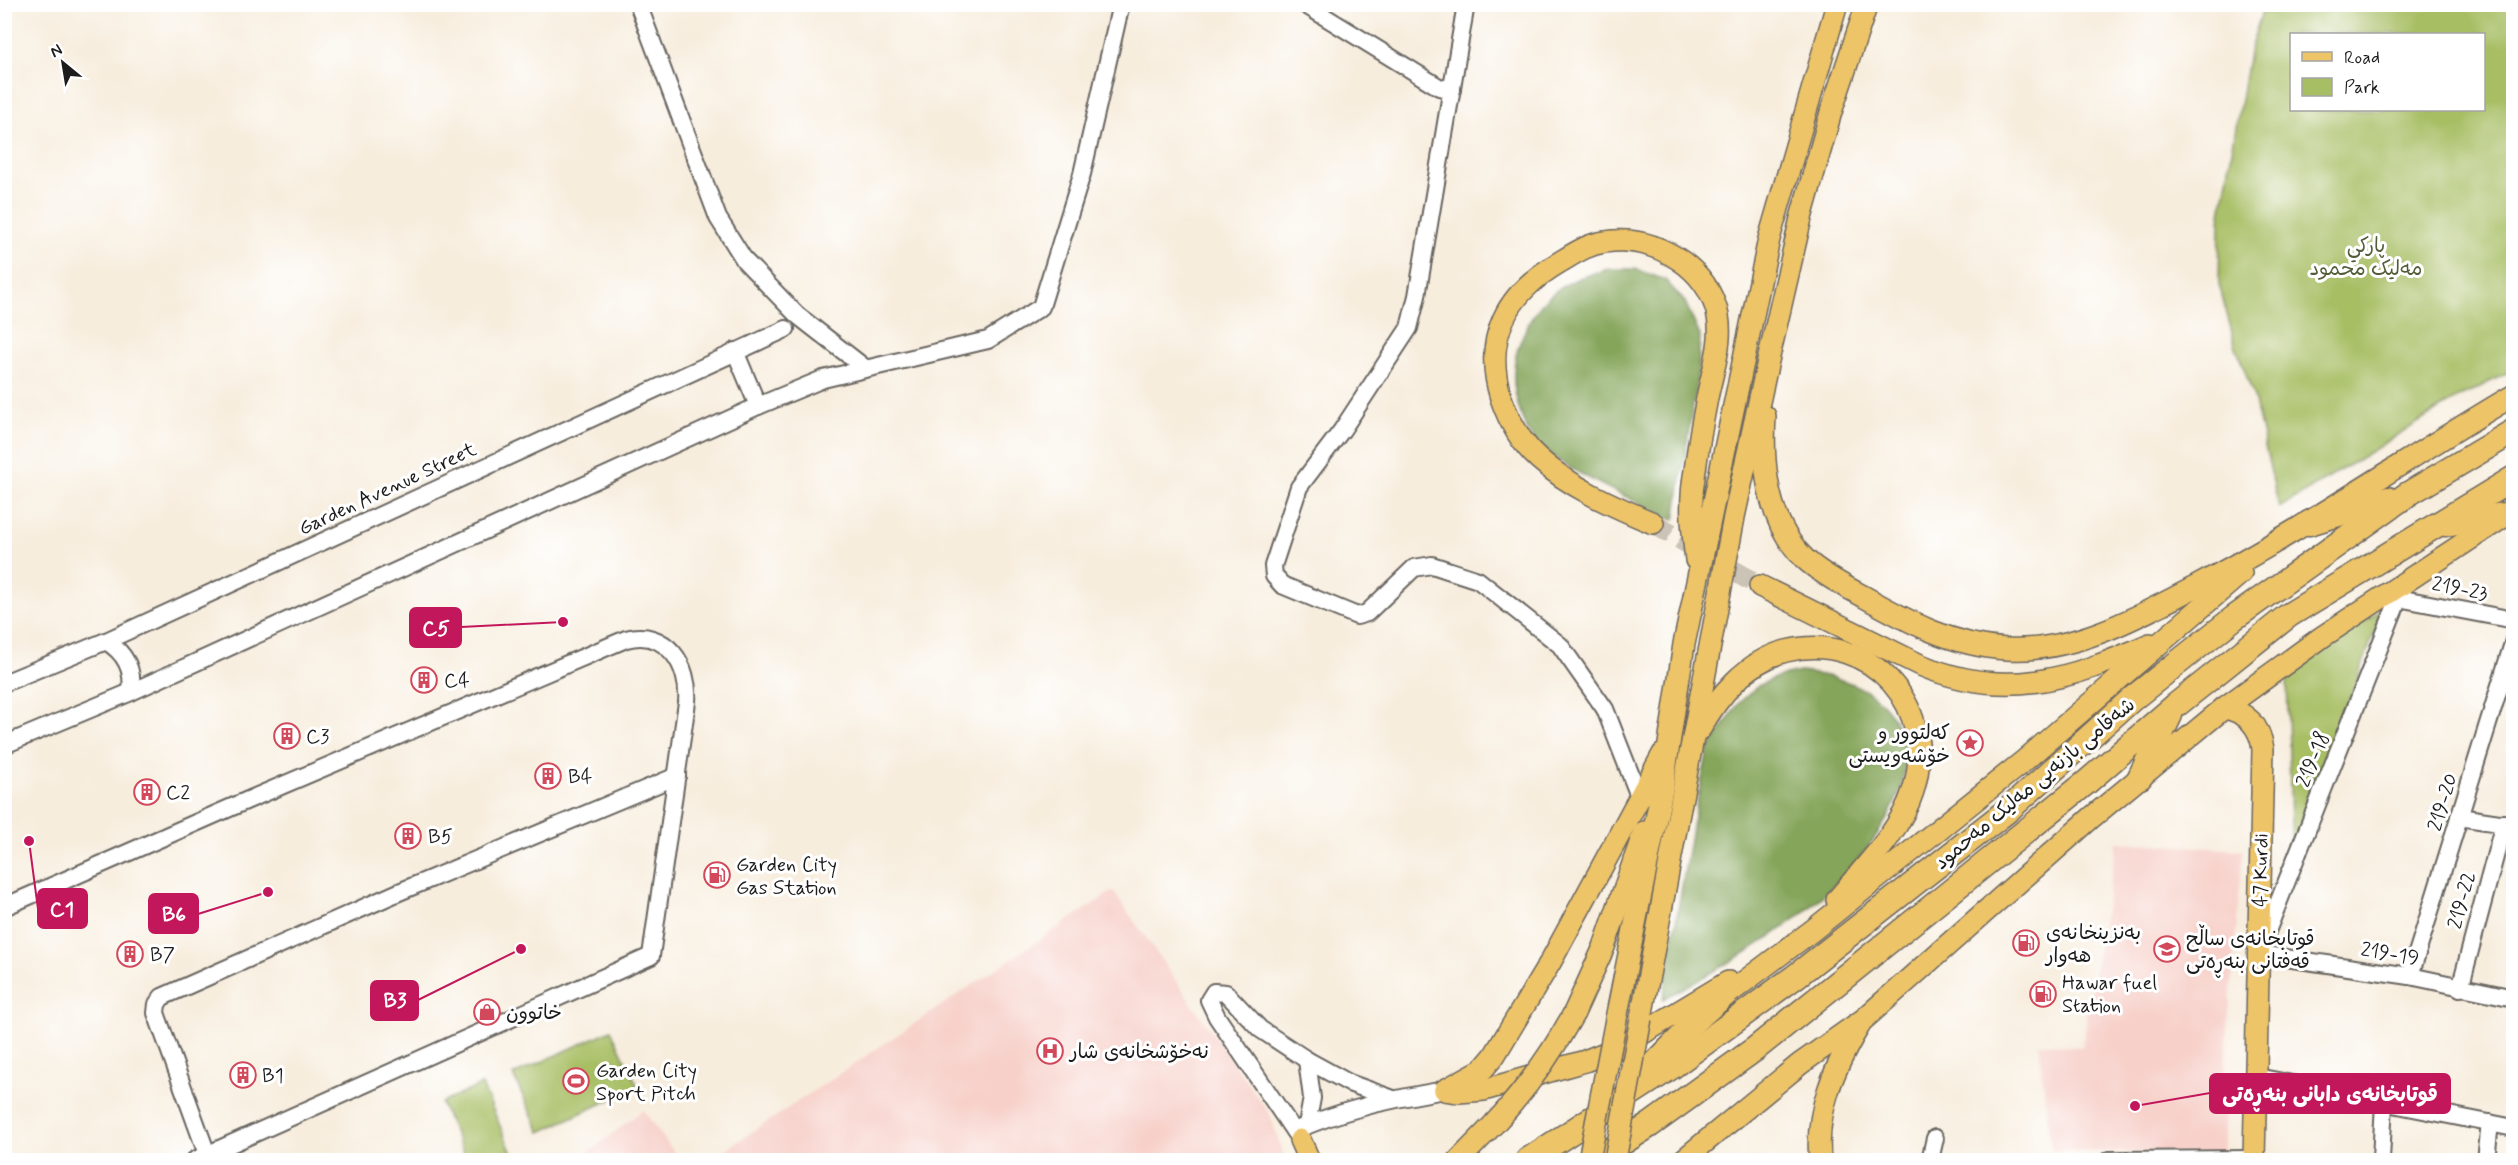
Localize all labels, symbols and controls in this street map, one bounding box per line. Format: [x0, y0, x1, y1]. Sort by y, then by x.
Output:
north arrow [33, 33, 93, 93]
legend [2290, 33, 2485, 111]
text: N [46, 40, 66, 63]
text: Road [2344, 46, 2380, 70]
text: Park [2344, 76, 2380, 100]
park label: پارکي مەليک محمود [2310, 233, 2422, 283]
street label: Garden Avenue Street [294, 436, 481, 542]
street label: 219-23 [2430, 571, 2490, 608]
callout: C5 [410, 608, 461, 647]
text: C5 [422, 615, 450, 643]
building icon: C4 [409, 665, 439, 695]
place label: C4 [444, 668, 470, 695]
street label: شەقامی بازنەیی مەلیک مەحمود [1929, 692, 2141, 876]
place label: کەلتوور و خۆشەویستی [1848, 720, 1950, 770]
building icon: C3 [272, 721, 302, 751]
place label: C3 [306, 724, 329, 751]
place icon: کەلتوور و خۆشەویستی [1955, 728, 1985, 758]
street label: 219-18 [2290, 728, 2337, 791]
building icon: B4 [533, 761, 563, 791]
place label: B4 [568, 764, 593, 791]
street label: 219-20 [2422, 770, 2465, 835]
building icon: C2 [132, 777, 162, 807]
place label: C2 [166, 780, 190, 807]
building icon: B5 [393, 821, 423, 851]
place label: B5 [428, 824, 453, 851]
street label: 47 Kurdi [2247, 833, 2276, 907]
place label: Garden City Gas Station [736, 852, 837, 902]
fuel station icon: Garden City Gas Station [702, 860, 732, 890]
street label: 219-22 [2442, 869, 2483, 932]
callout: C1 [38, 889, 87, 928]
callout: B6 [149, 894, 198, 933]
text: C1 [50, 896, 74, 924]
text: B6 [162, 901, 186, 929]
place label: بەنزینخانەی ھەوار [2044, 920, 2141, 970]
place label: قوتابخانەی ساڵح قەفتانی بنەڕەتی [2186, 924, 2315, 978]
fuel station icon: بەنزینخانەی ھەوار [2011, 928, 2041, 958]
school or university icon: قوتابخانەی ساڵح قەفتانی بنەڕەتی [2152, 934, 2182, 964]
street label: 219-19 [2359, 937, 2421, 972]
building icon: B7 [115, 939, 145, 969]
place label: B7 [150, 942, 175, 969]
place label: Hawar fuel Station [2062, 970, 2157, 1020]
fuel station icon: Hawar fuel Station [2028, 979, 2058, 1009]
callout: B3 [371, 981, 418, 1020]
text: B3 [384, 987, 407, 1015]
shop icon: خاتوون [472, 997, 502, 1027]
place label: خاتوون [506, 1000, 562, 1027]
hospital icon: نەخۆشخانەی شار [1035, 1036, 1065, 1066]
place label: نەخۆشخانەی شار [1068, 1039, 1209, 1066]
place label: Garden City Sport Pitch [596, 1058, 697, 1108]
building icon: B1 [228, 1060, 258, 1090]
place label: B1 [262, 1063, 284, 1090]
sports icon: Garden City Sport Pitch [561, 1066, 591, 1096]
callout: قوتابخانەی دابانی بنەڕەتی [2210, 1074, 2450, 1113]
text: قوتابخانەی دابانی بنەڕەتی [2222, 1081, 2438, 1112]

